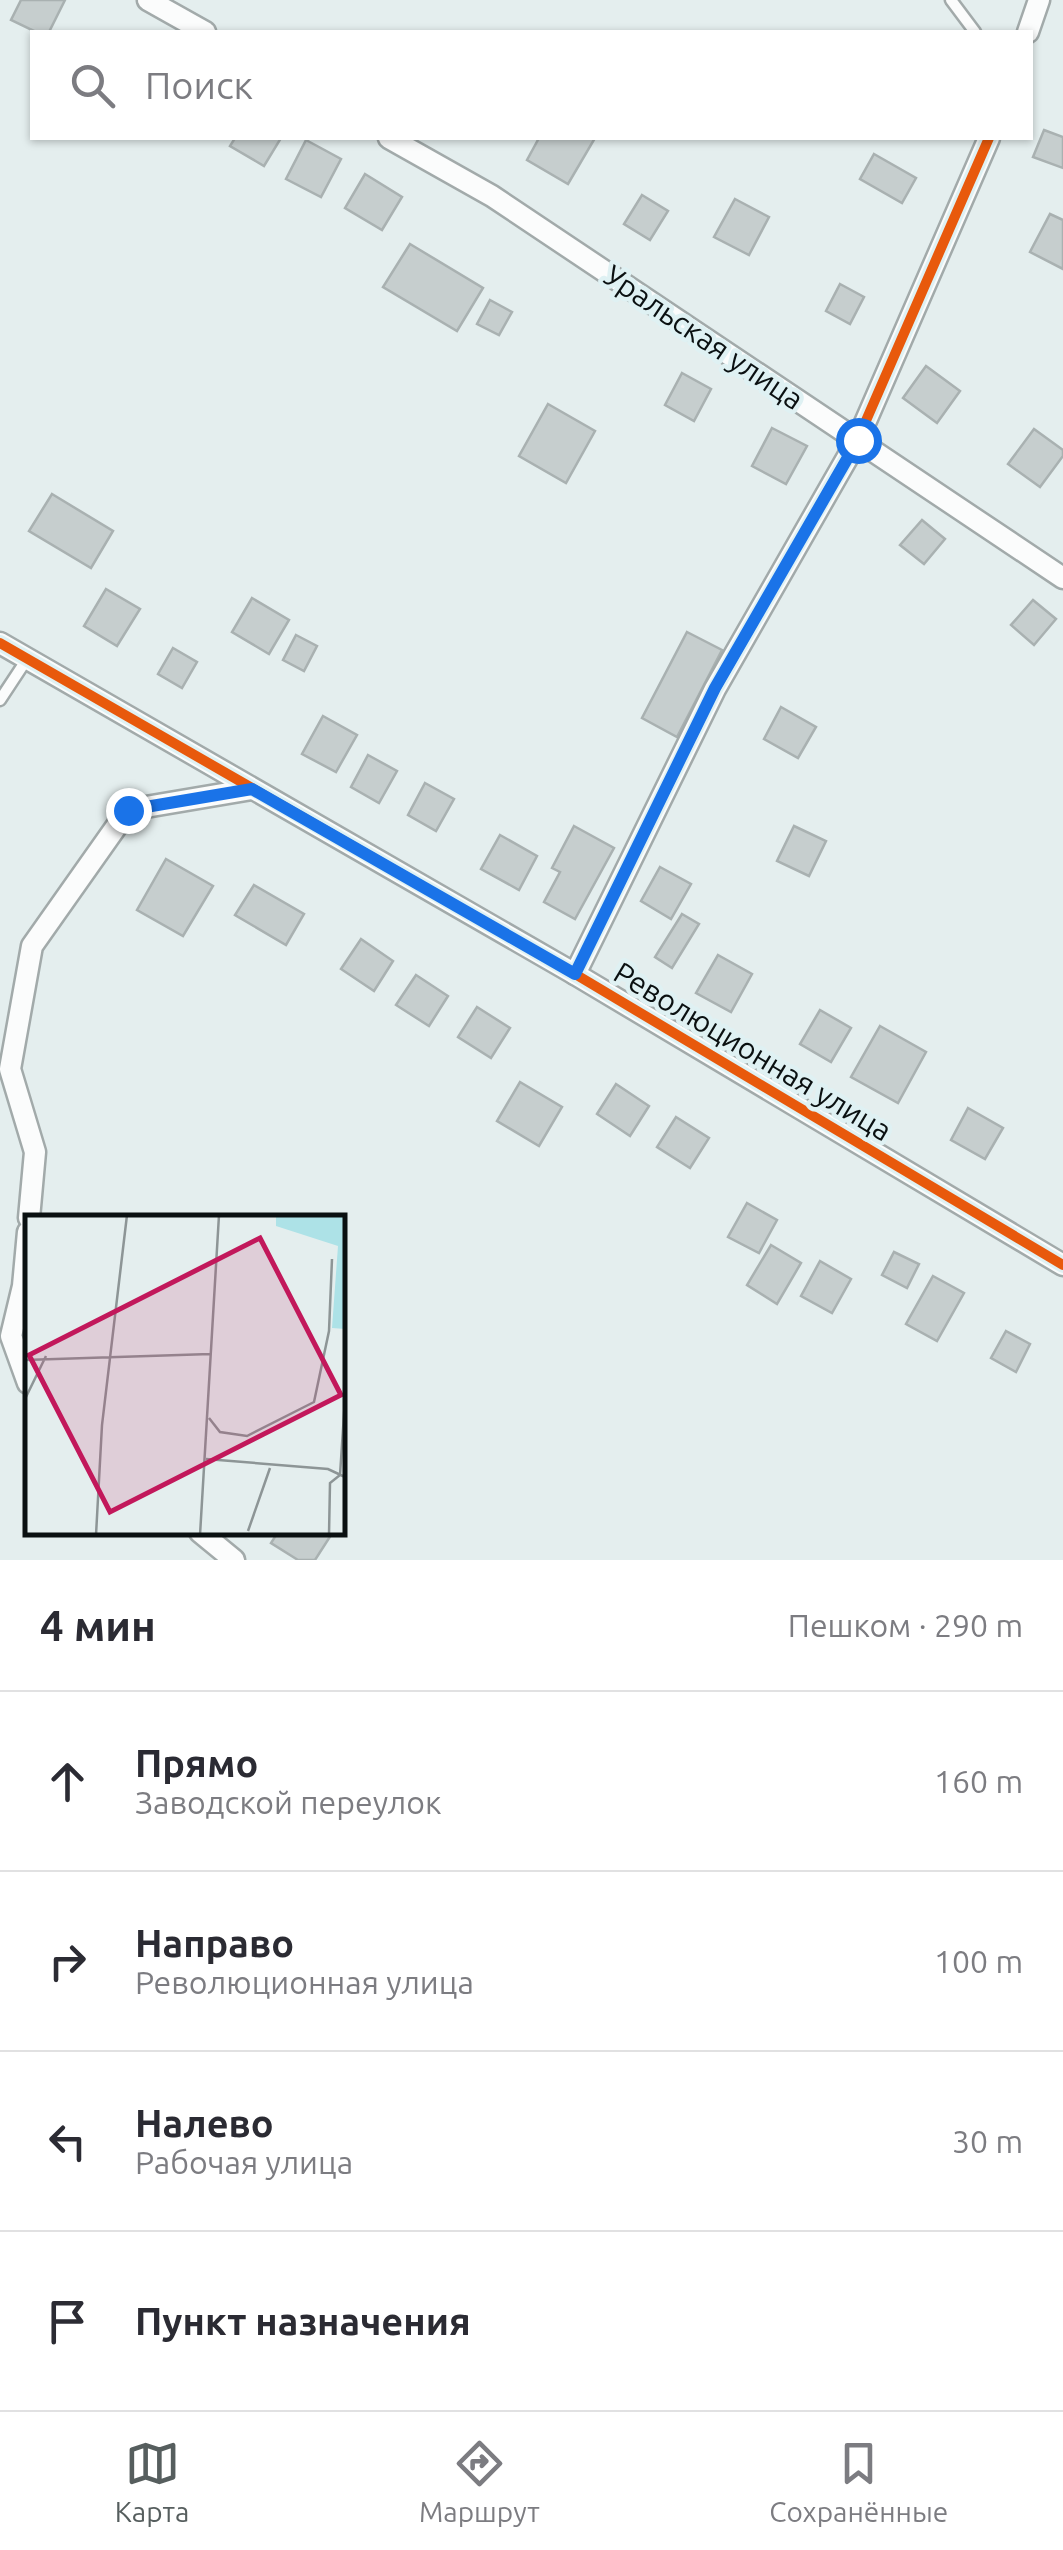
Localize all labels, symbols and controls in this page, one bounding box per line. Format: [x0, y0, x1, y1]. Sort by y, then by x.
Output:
search box [30, 30, 1033, 140]
icon: search [65, 58, 120, 113]
text: Поиск [145, 64, 253, 106]
street label: Уральская улица [598, 258, 810, 416]
route start [836, 418, 882, 464]
route end [106, 788, 152, 834]
street label: Революционная улица [608, 955, 898, 1147]
inset map [25, 1215, 345, 1535]
text: 4 мин [40, 1602, 156, 1649]
text: Пешком · 290 m [788, 1607, 1023, 1643]
text: Прямо [135, 1742, 258, 1784]
icon: ahead [40, 1754, 95, 1809]
text: 160 m [934, 1763, 1023, 1799]
text: Заводской переулок [135, 1784, 441, 1820]
text: Направо [135, 1922, 294, 1964]
icon: right [40, 1934, 95, 1989]
text: 100 m [934, 1943, 1023, 1979]
text: Революционная улица [135, 1964, 474, 2000]
text: Налево [135, 2102, 274, 2144]
icon: left [40, 2114, 95, 2169]
text: 30 m [952, 2123, 1023, 2159]
text: Рабочая улица [135, 2144, 353, 2180]
icon: arrive [40, 2294, 95, 2349]
text: Пункт назначения [135, 2300, 471, 2342]
tab: Карта [115, 2436, 189, 2527]
tab: Маршрут [419, 2436, 540, 2527]
tab: Сохранённые [769, 2436, 948, 2527]

